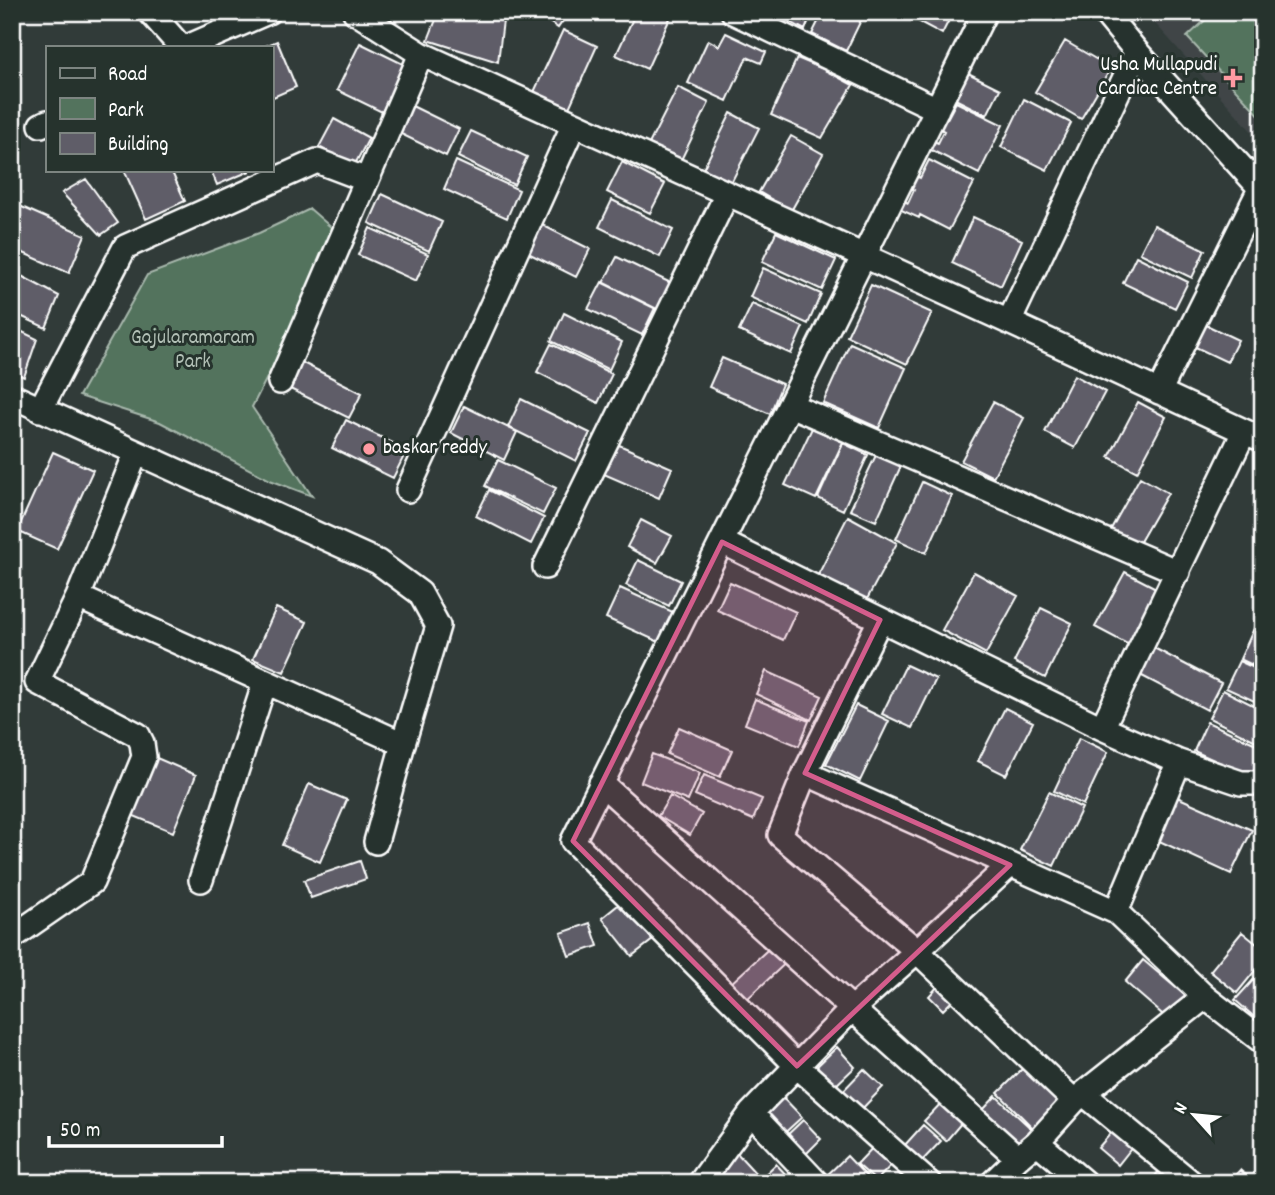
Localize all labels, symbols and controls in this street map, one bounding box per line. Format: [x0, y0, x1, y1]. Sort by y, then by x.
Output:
legend [46, 46, 273, 172]
place label: Usha Mullapudi Cardiac Centre [1098, 51, 1217, 105]
text: Road [108, 61, 147, 91]
marker: Usha Mullapudi Cardiac Centre [1223, 68, 1243, 88]
text: Park [108, 97, 144, 127]
text: Building [108, 131, 168, 161]
park label: Gajularamaram Park [131, 324, 255, 378]
place label: baskar reddy [383, 434, 488, 464]
marker: baskar reddy [361, 441, 377, 457]
north arrow [1160, 1080, 1230, 1150]
text: N [1168, 1099, 1196, 1119]
scale bar [49, 1104, 222, 1148]
text: 50 m [60, 1117, 100, 1147]

